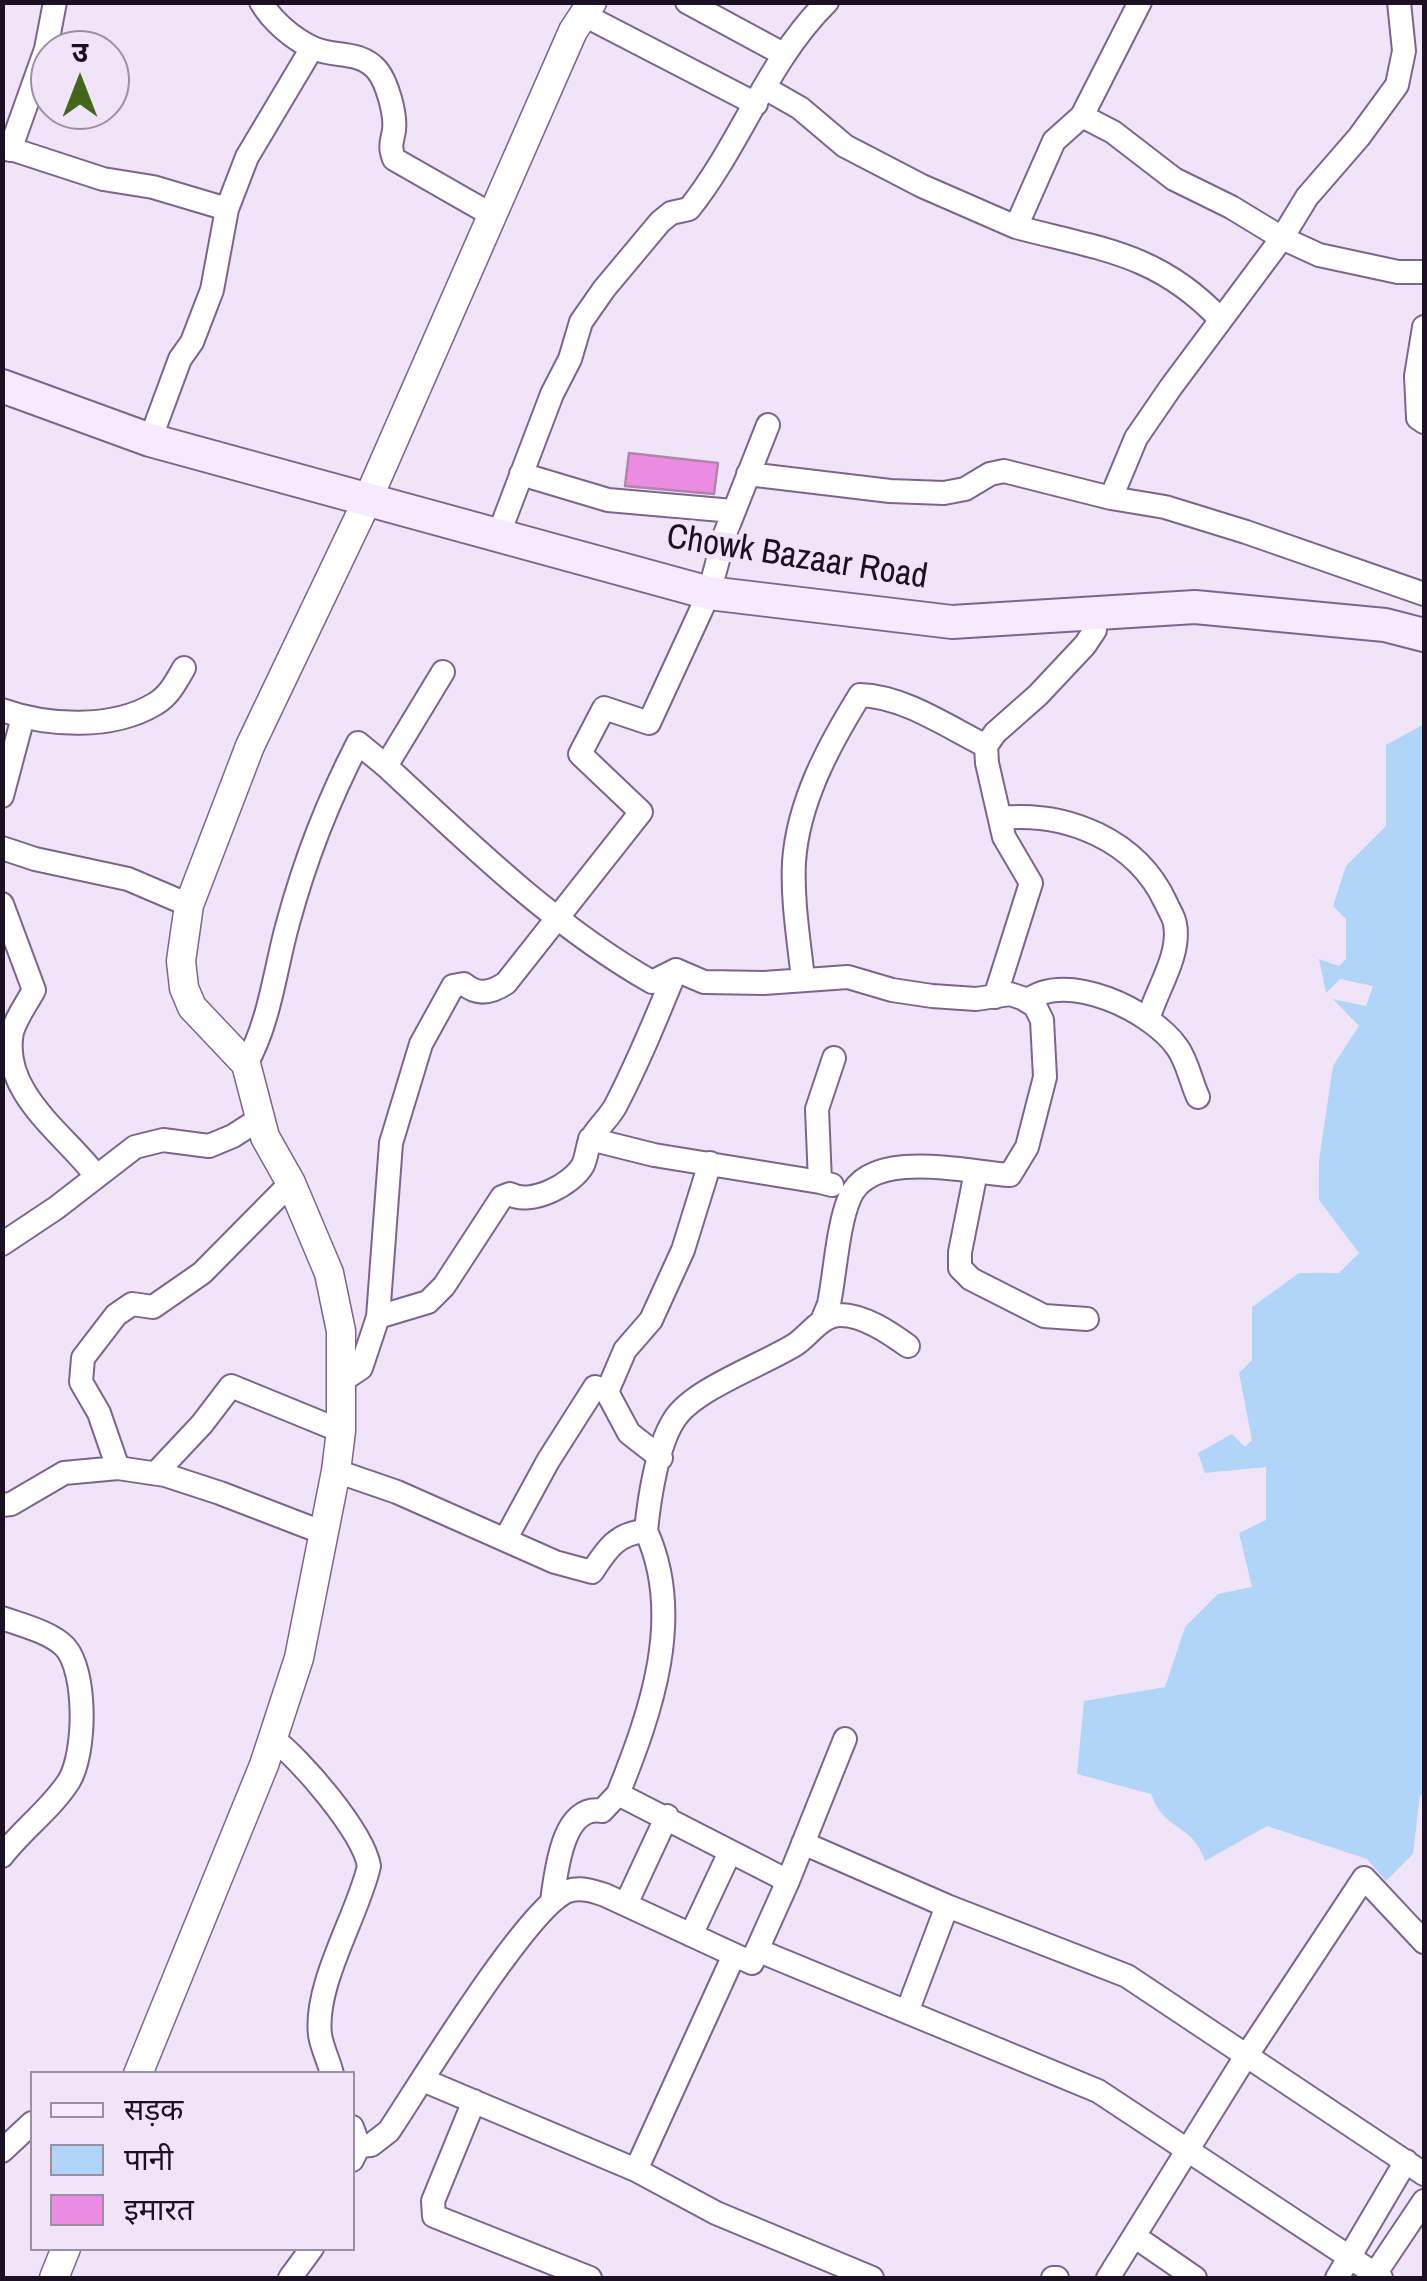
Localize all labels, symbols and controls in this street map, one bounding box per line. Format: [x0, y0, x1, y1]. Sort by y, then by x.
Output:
north arrow [30, 30, 130, 130]
text: उ [72, 33, 88, 71]
street label: Chowk Bazaar Road [664, 517, 930, 599]
legend [30, 2071, 355, 2251]
text: सड़क [124, 2089, 183, 2129]
text: पानी [124, 2139, 173, 2179]
text: इमारत [124, 2189, 194, 2229]

